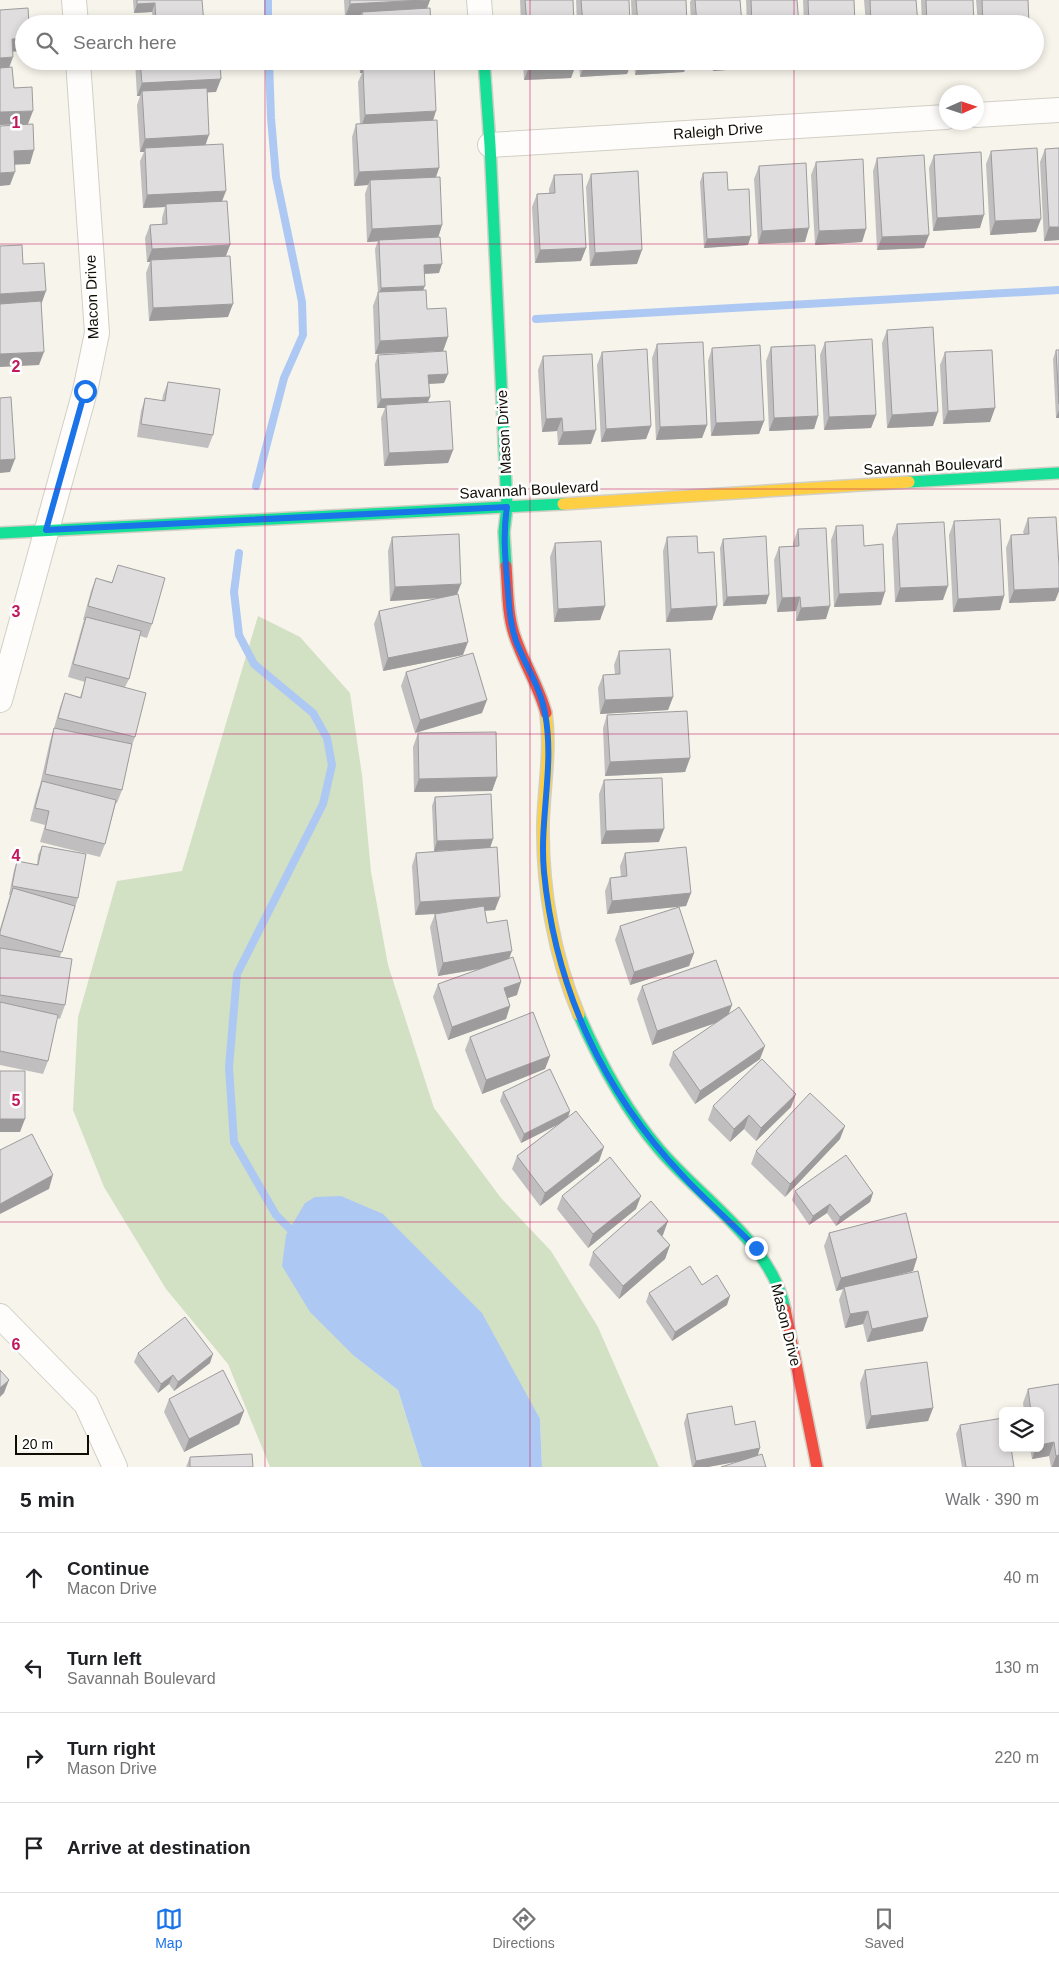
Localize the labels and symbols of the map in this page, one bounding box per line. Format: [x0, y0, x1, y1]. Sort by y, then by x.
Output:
north arrow [939, 85, 984, 130]
text: 1 [12, 114, 21, 131]
street label: Raleigh Drive [672, 119, 763, 142]
street label: Macon Drive [82, 255, 101, 339]
text: 2 [12, 358, 21, 375]
route start [74, 380, 97, 403]
street label: Mason Drive [493, 390, 514, 475]
street label: Savannah Boulevard [863, 453, 1003, 478]
street label: Savannah Boulevard [459, 477, 599, 502]
text: 3 [12, 603, 21, 620]
text: 4 [12, 847, 21, 864]
text: 5 [12, 1092, 21, 1109]
route end [745, 1237, 768, 1260]
street label: Mason Drive [768, 1282, 805, 1368]
text: 6 [12, 1336, 21, 1353]
scale bar [15, 1432, 89, 1455]

